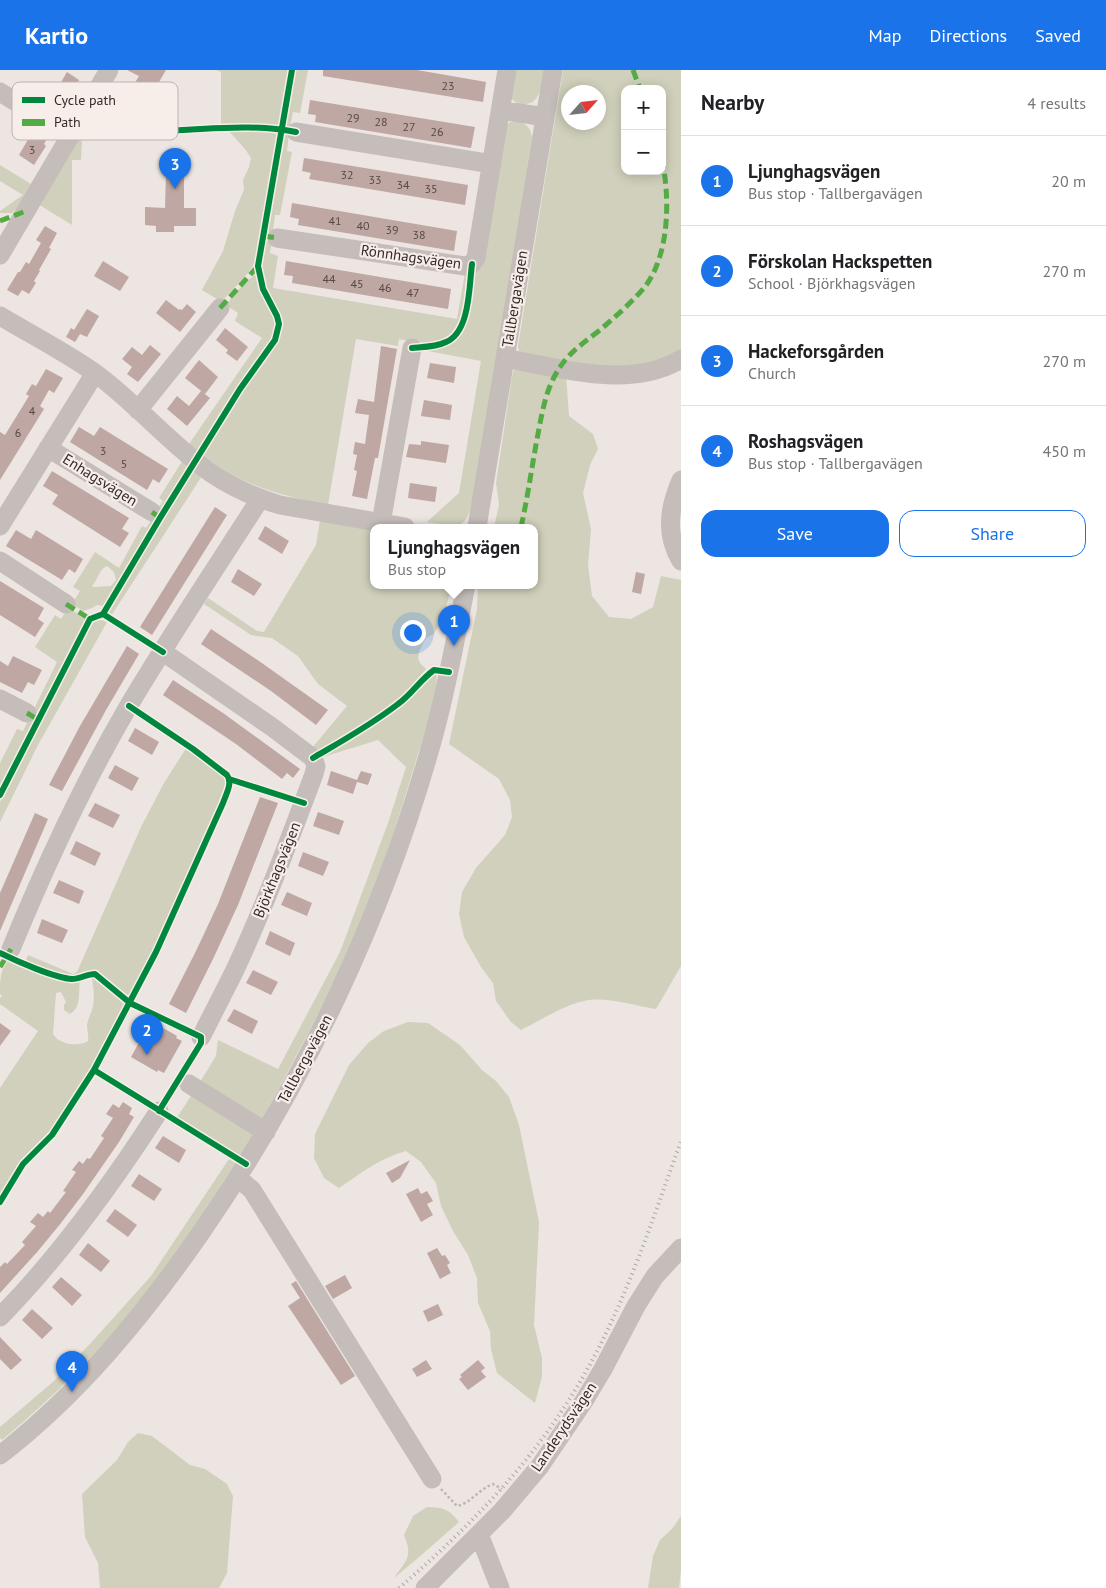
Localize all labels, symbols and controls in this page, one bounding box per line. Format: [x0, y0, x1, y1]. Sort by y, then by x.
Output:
text: Kartio [25, 20, 88, 51]
text: Map [869, 24, 901, 47]
text: Directions [929, 24, 1007, 47]
text: Saved [1035, 24, 1081, 47]
house number: 23 [441, 78, 455, 93]
legend [12, 82, 178, 140]
north arrow [561, 85, 606, 130]
map controls [621, 85, 666, 175]
button: + [621, 85, 666, 130]
text: Nearby [701, 89, 764, 116]
text: Cycle path [54, 91, 116, 109]
text: 4 results [1027, 93, 1086, 113]
house number: 29 [346, 110, 360, 125]
text: Path [54, 113, 81, 131]
house number: 28 [374, 114, 388, 129]
house number: 27 [402, 119, 416, 134]
house number: 26 [430, 124, 444, 139]
button: − [621, 130, 666, 175]
house number: 3 [29, 142, 35, 157]
pin: 3 [159, 148, 191, 189]
text: Ljunghagsvägen [748, 159, 880, 183]
house number: 32 [340, 167, 354, 182]
text: 1 [712, 171, 722, 191]
text: 20 m [1051, 171, 1086, 191]
house number: 33 [368, 172, 382, 187]
house number: 34 [396, 177, 410, 192]
house number: 35 [424, 181, 438, 196]
text: Bus stop · Tallbergavägen [748, 183, 923, 203]
house number: 41 [328, 213, 342, 228]
house number: 40 [356, 218, 370, 233]
house number: 39 [385, 222, 399, 237]
house number: 38 [412, 227, 426, 242]
street label: Rönnhagsvägen [360, 240, 463, 273]
street label: Tallbergavägen [497, 249, 532, 349]
text: Förskolan Hackspetten [748, 249, 932, 273]
text: 2 [712, 261, 722, 281]
text: 270 m [1043, 261, 1086, 281]
house number: 44 [322, 271, 336, 286]
text: School · Björkhagsvägen [748, 273, 916, 293]
house number: 45 [350, 276, 364, 291]
house number: 46 [378, 280, 392, 295]
house number: 47 [406, 285, 420, 300]
text: Hackeforsgården [748, 339, 884, 363]
text: 3 [712, 351, 722, 371]
text: 270 m [1043, 351, 1086, 371]
text: Church [748, 363, 796, 383]
house number: 4 [29, 403, 36, 418]
house number: 6 [15, 425, 21, 440]
text: Roshagsvägen [748, 429, 863, 453]
text: 4 [712, 441, 722, 461]
text: 450 m [1043, 441, 1086, 461]
house number: 3 [100, 443, 106, 458]
street label: Enhagsvägen [59, 449, 141, 510]
text: Bus stop · Tallbergavägen [748, 453, 923, 473]
house number: 5 [121, 456, 127, 471]
button: Save [701, 510, 889, 557]
button: Share [899, 510, 1086, 557]
popup [370, 524, 538, 589]
text: Ljunghagsvägen [388, 535, 520, 559]
text: Bus stop [388, 559, 446, 579]
pin: 1 [438, 605, 470, 646]
your location [400, 620, 426, 646]
street label: Björkhagsvägen [249, 819, 304, 920]
street label: Tallbergavägen [273, 1011, 336, 1106]
pin: 2 [131, 1014, 163, 1055]
pin: 4 [56, 1351, 88, 1392]
street label: Landerydsvägen [527, 1378, 600, 1475]

